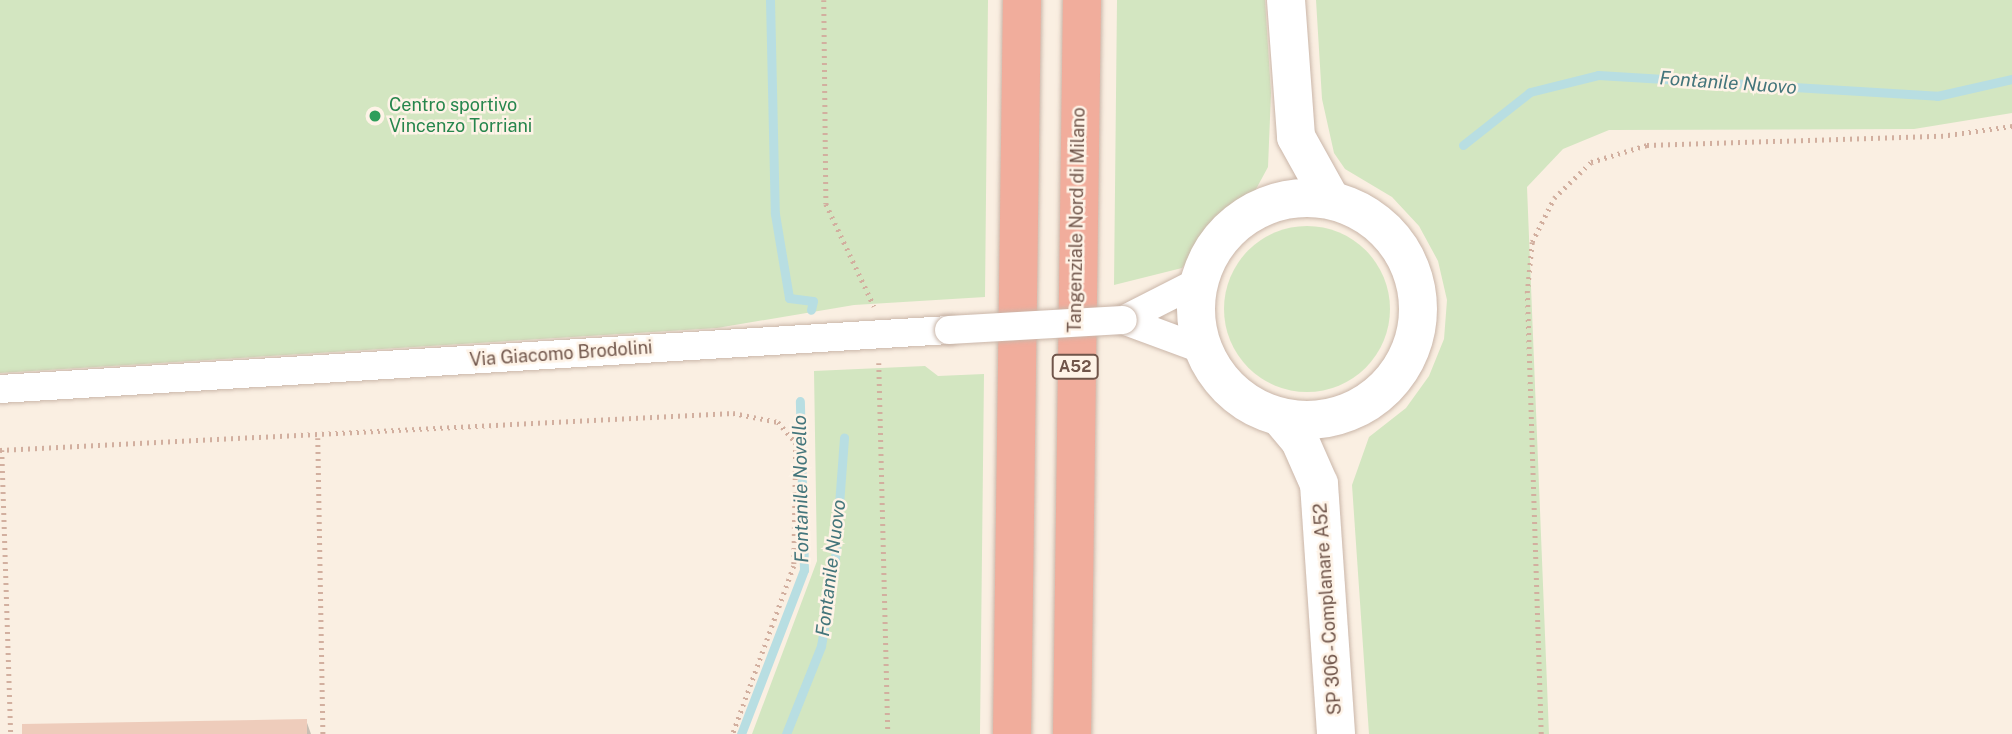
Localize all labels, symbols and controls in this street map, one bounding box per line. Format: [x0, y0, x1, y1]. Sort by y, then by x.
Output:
water label: Fontanile Nuovo [1658, 67, 1798, 99]
place label: Centro sportivo Vincenzo Torriani [389, 95, 532, 138]
street label: Tangenziale Nord di Milano [1064, 107, 1090, 333]
marker: Centro sportivo Vincenzo Torriani [367, 108, 383, 124]
street label: Via Giacomo Brodolini [469, 337, 653, 371]
road number: A52 [1050, 354, 1100, 380]
water label: Fontanile Novello [788, 415, 814, 563]
water label: Fontanile Nuovo [811, 498, 851, 638]
street label: SP 306 - Complanare A52 [1310, 500, 1346, 718]

